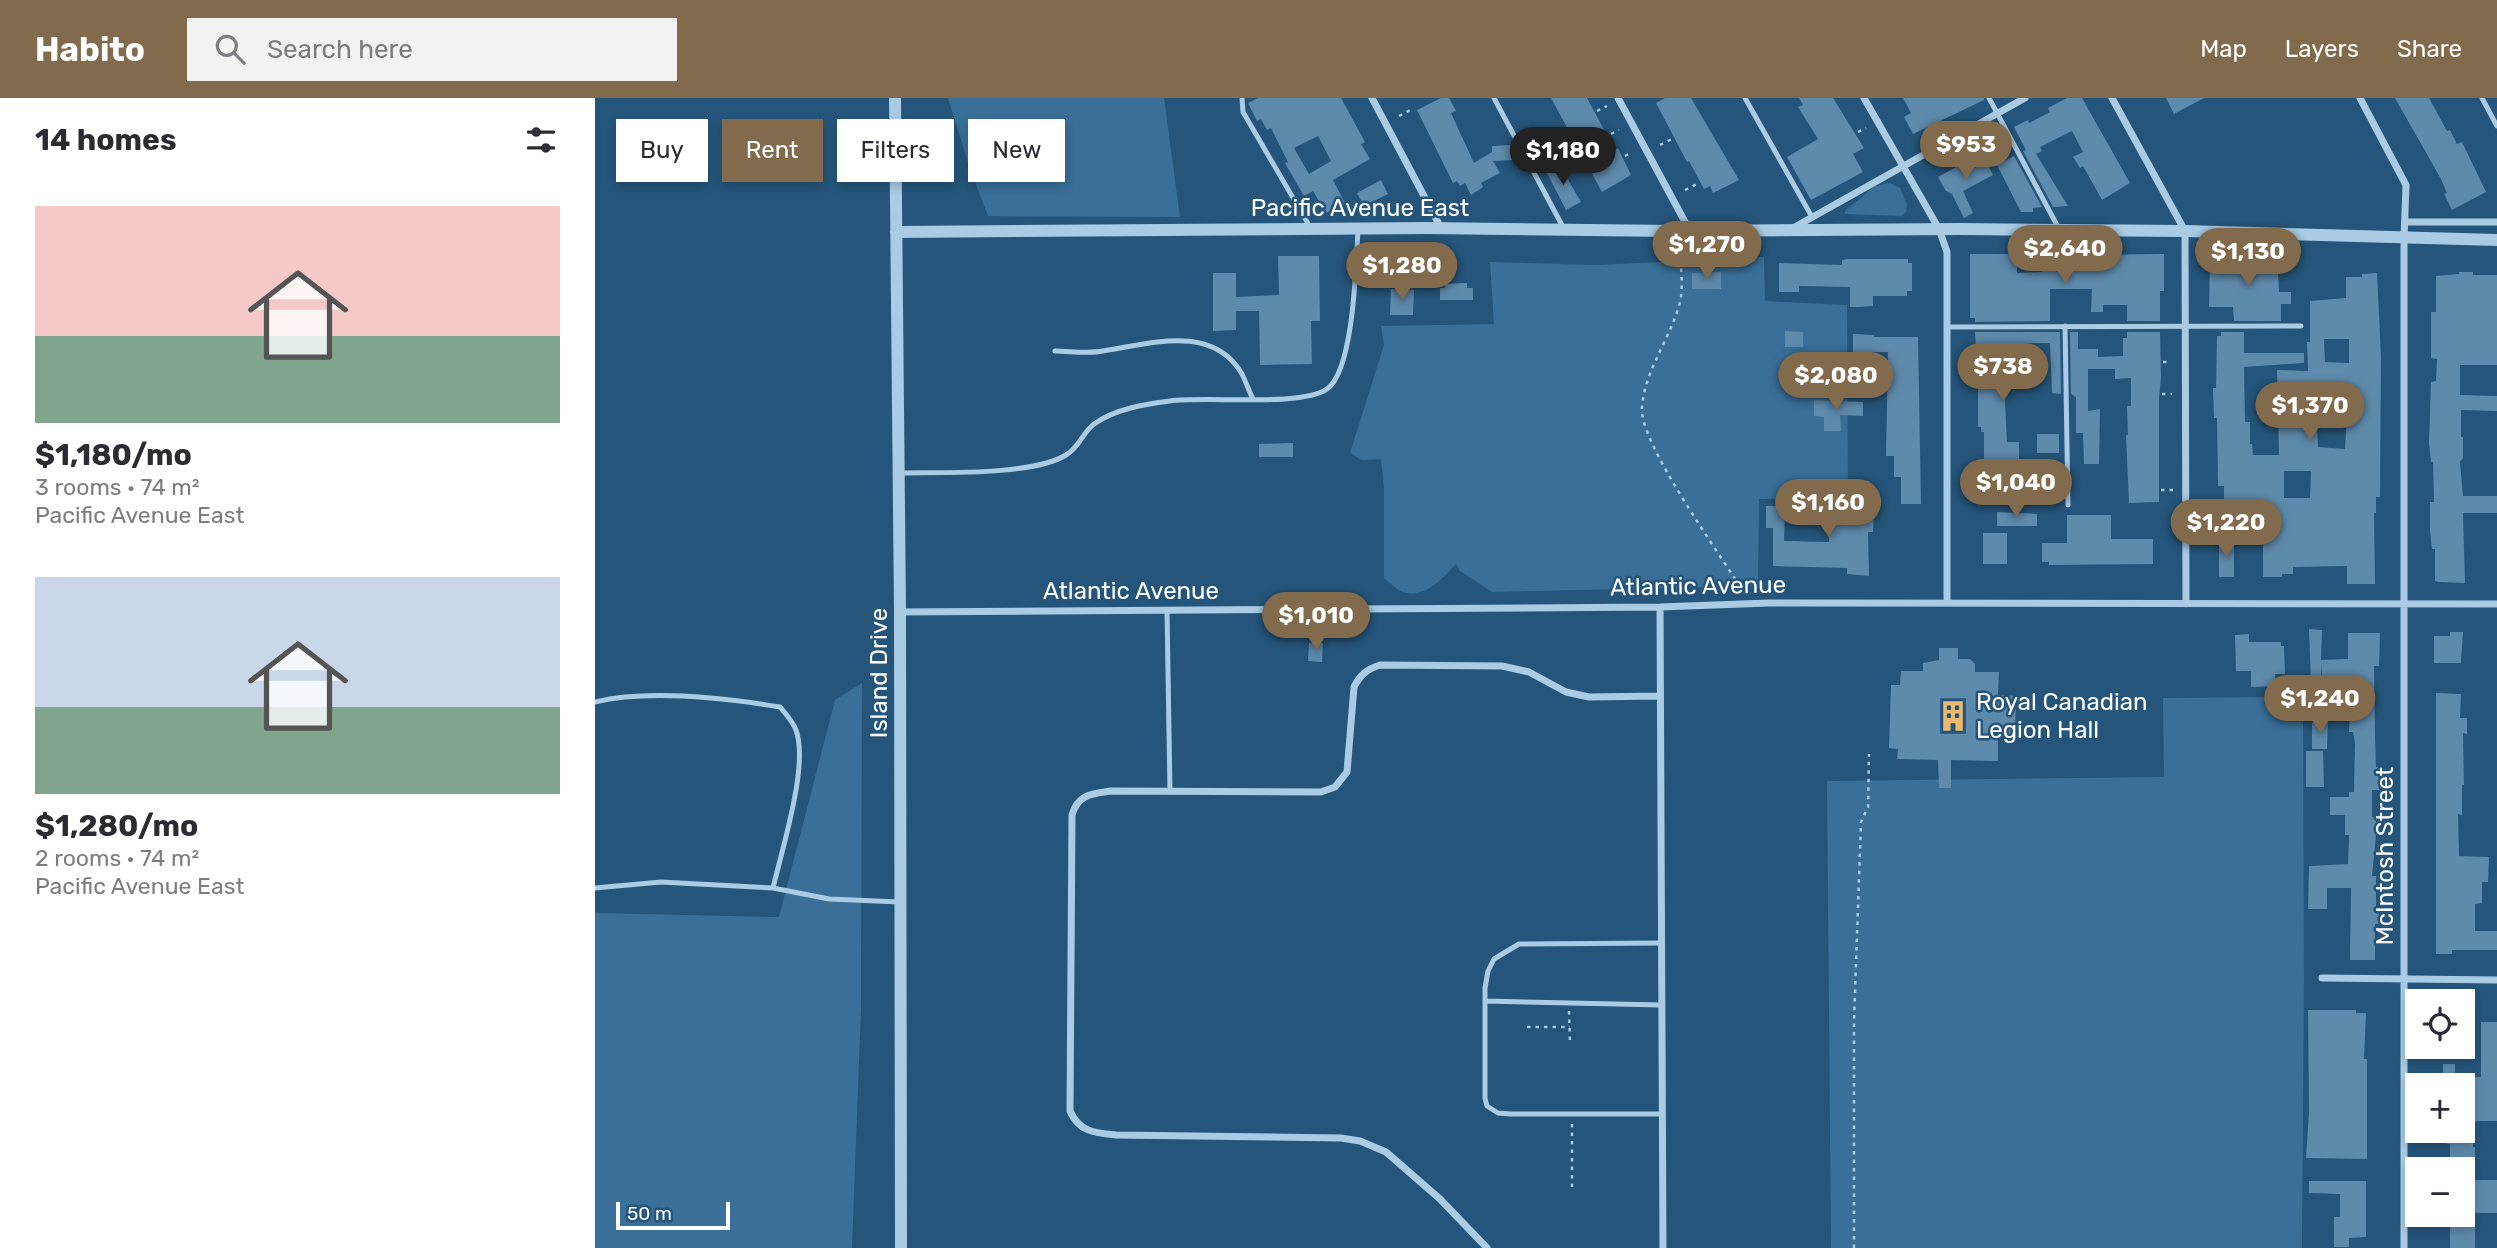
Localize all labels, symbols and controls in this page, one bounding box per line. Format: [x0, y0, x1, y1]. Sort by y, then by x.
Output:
search box [187, 18, 677, 81]
text: Habito [35, 30, 145, 69]
icon: search [211, 30, 249, 68]
text: Search here [267, 34, 413, 65]
text: Map [2200, 35, 2247, 63]
text: Layers [2285, 35, 2359, 63]
text: Share [2397, 35, 2462, 63]
chip: Buy [616, 119, 708, 182]
chip: Rent [722, 119, 823, 182]
chip: Filters [837, 119, 954, 182]
chip: New [968, 119, 1065, 182]
icon: filters [522, 121, 560, 159]
text: 14 homes [35, 122, 177, 158]
pin: $953 [1925, 122, 2007, 181]
pin: $1,180 [1506, 127, 1620, 187]
text: $953 [1936, 130, 1996, 158]
text: $1,180 [1526, 136, 1600, 164]
street label: Pacific Avenue East [1251, 194, 1469, 222]
pin: $1,270 [1650, 222, 1764, 281]
pin: $2,640 [2008, 226, 2122, 285]
pin: $1,130 [2191, 228, 2305, 288]
text: $1,270 [1669, 230, 1745, 258]
text: $2,640 [2024, 234, 2106, 262]
text: $1,130 [2211, 237, 2285, 265]
pin: $1,280 [1345, 242, 1459, 302]
text: $1,280 [1362, 251, 1442, 279]
icon: home [235, 252, 361, 378]
pin: $738 [1962, 344, 2044, 403]
pin: $2,080 [1779, 352, 1893, 412]
text: $738 [1973, 352, 2033, 380]
text: $2,080 [1794, 361, 1878, 389]
pin: $1,370 [2253, 382, 2367, 442]
text: $1,370 [2271, 391, 2349, 419]
text: $1,180/mo [35, 437, 192, 473]
pin: $1,040 [1959, 460, 2073, 519]
text: $1,040 [1976, 468, 2056, 496]
text: 3 rooms · 74 m² [35, 473, 200, 501]
pin: $1,160 [1771, 480, 1885, 539]
text: $1,160 [1791, 488, 1865, 516]
pin: $1,220 [2169, 500, 2283, 559]
text: Pacific Avenue East [35, 501, 244, 529]
text: $1,220 [2187, 508, 2265, 536]
street label: Atlantic Avenue [1610, 570, 1786, 602]
street label: Atlantic Avenue [1043, 577, 1219, 605]
pin: $1,010 [1259, 592, 1373, 652]
text: $1,010 [1278, 601, 1354, 629]
street label: Island Drive [865, 608, 893, 738]
icon: home [235, 623, 361, 749]
pin: $1,240 [2263, 676, 2377, 735]
text: $1,240 [2280, 684, 2360, 712]
place label: Royal Canadian Legion Hall [1976, 688, 2148, 744]
building icon: Royal Canadian Legion Hall [1936, 699, 1970, 733]
street label: McIntosh Street [2371, 767, 2399, 945]
text: $1,280/mo [35, 808, 198, 844]
text: 2 rooms · 74 m² [35, 844, 199, 872]
text: Pacific Avenue East [35, 872, 244, 900]
map controls [2405, 989, 2475, 1227]
button: locate [2405, 989, 2475, 1059]
button: + [2405, 1073, 2475, 1143]
button: − [2405, 1157, 2475, 1227]
scale bar [616, 1199, 730, 1231]
text: 50 m [627, 1202, 672, 1225]

